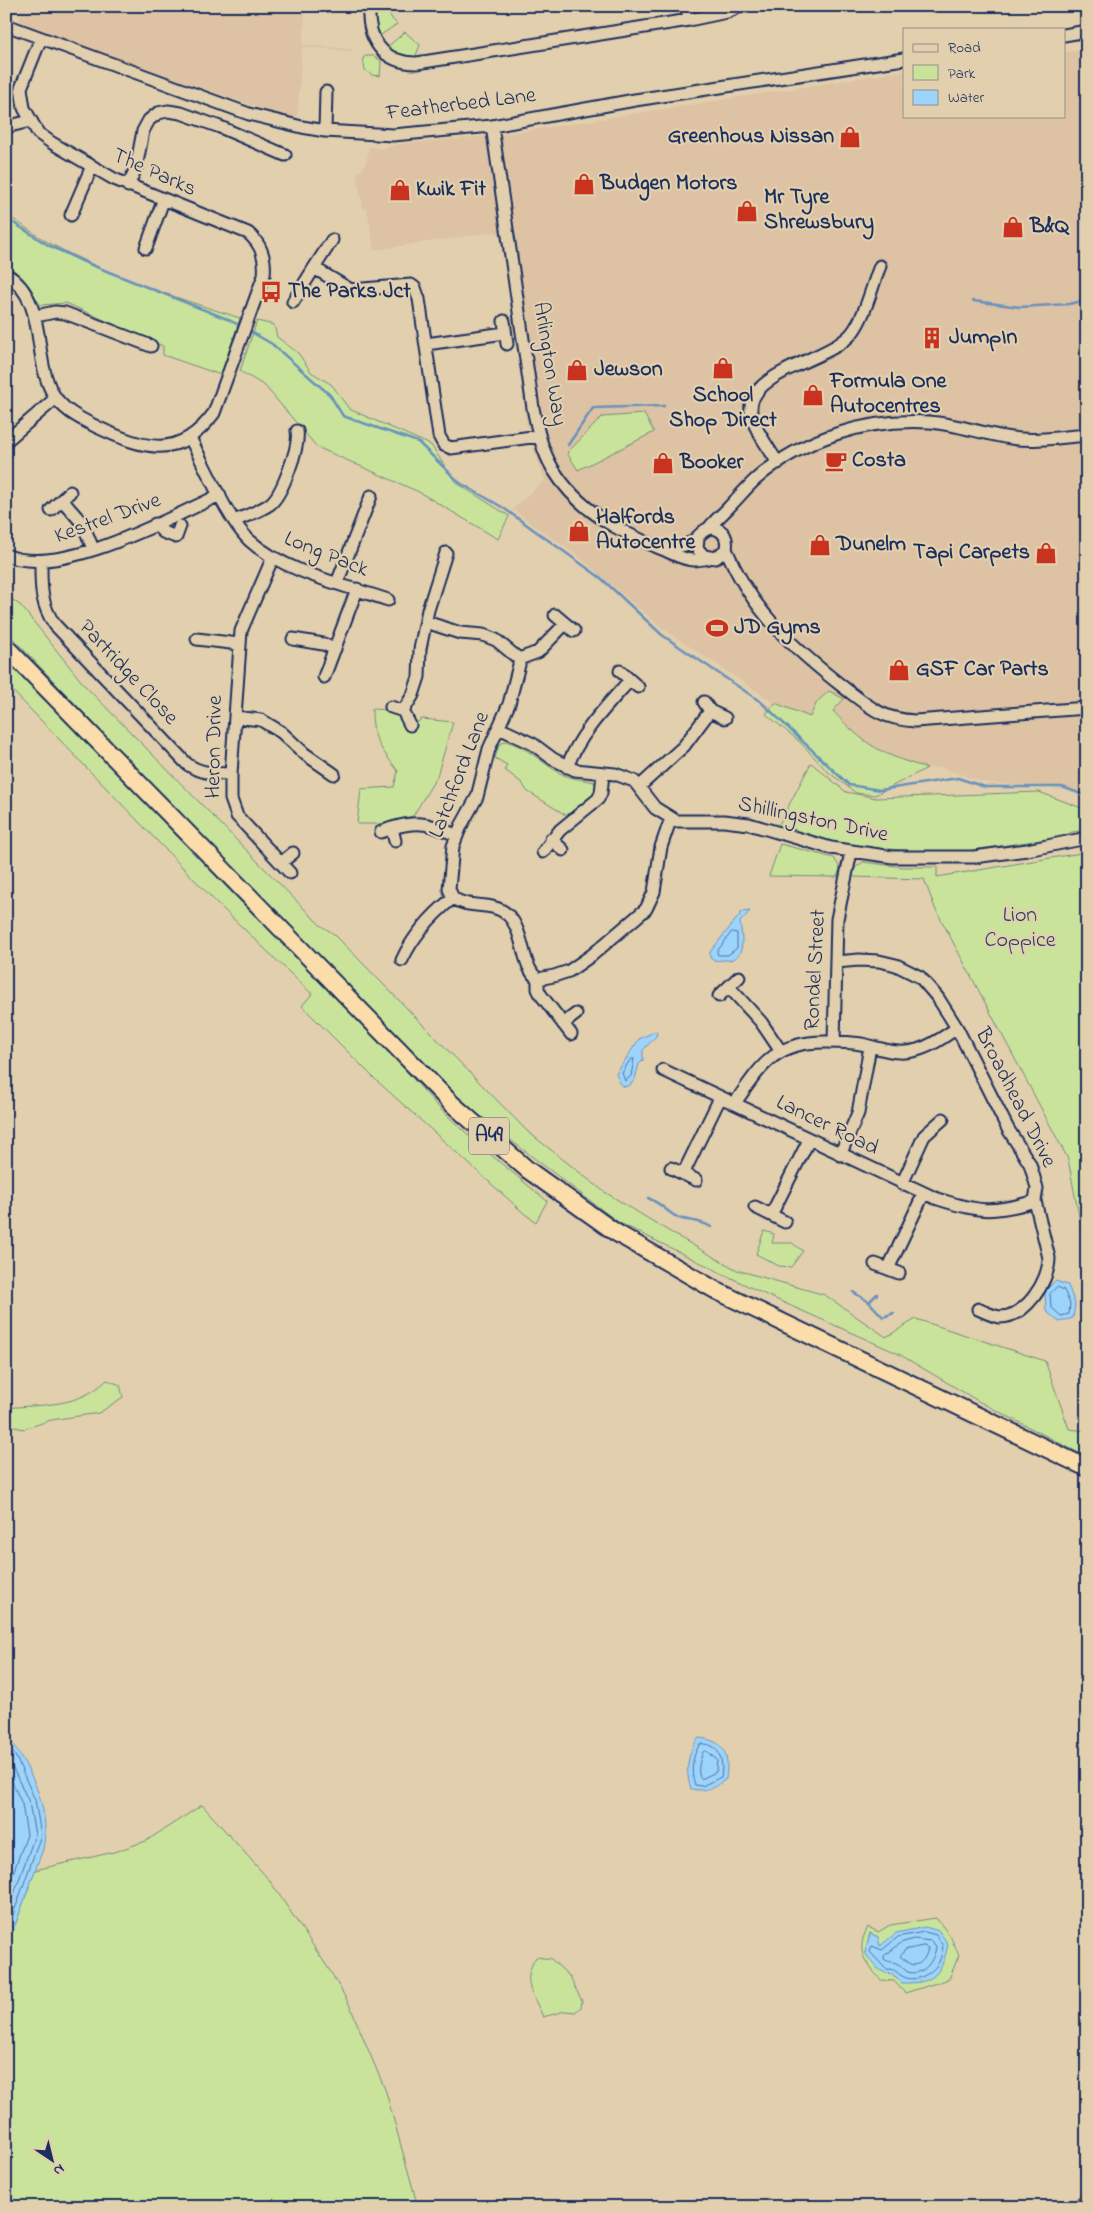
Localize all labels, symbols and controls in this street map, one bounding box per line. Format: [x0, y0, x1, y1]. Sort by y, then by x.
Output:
legend [903, 28, 1066, 118]
text: Road [948, 37, 981, 59]
text: Park [948, 63, 976, 85]
street label: Featherbed Lane [383, 80, 538, 130]
text: Water [948, 87, 984, 109]
place label: Greenhous Nissan [668, 121, 834, 153]
shop icon: Greenhous Nissan [837, 124, 863, 150]
street label: The Parks [107, 140, 201, 206]
place label: Budgen Motors [599, 168, 737, 201]
shop icon: Budgen Motors [571, 171, 597, 197]
place label: Kwik Fit [416, 174, 486, 206]
shop icon: Kwik Fit [387, 177, 413, 203]
place label: Mr Tyre Shrewsbury [764, 182, 874, 240]
shop icon: Mr Tyre Shrewsbury [734, 198, 760, 224]
place label: B&Q [1029, 211, 1070, 243]
shop icon: B&Q [1000, 214, 1026, 240]
place label: The Parks Jct [288, 276, 411, 308]
bus stop icon: The Parks Jct [258, 279, 284, 305]
street label: Arlington Way [522, 300, 575, 428]
place label: JumpIn [949, 322, 1017, 354]
building icon: JumpIn [919, 325, 945, 351]
place label: Jewson [594, 354, 663, 386]
shop icon: School Shop Direct [710, 355, 736, 381]
shop icon: Jewson [564, 357, 590, 383]
place label: Formula One Autocentres [829, 366, 948, 423]
place label: School Shop Direct [669, 380, 777, 437]
shop icon: Formula One Autocentres [800, 382, 826, 408]
place label: Costa [852, 445, 906, 477]
place label: Booker [679, 447, 745, 479]
cafe icon: Costa [823, 448, 849, 474]
shop icon: Booker [650, 450, 676, 476]
street label: Kestrel Drive [50, 485, 166, 553]
place label: Halfords Autocentre [596, 502, 697, 559]
shop icon: Halfords Autocentre [566, 518, 592, 544]
street label: Long Pack [279, 524, 373, 587]
place label: Dunelm [835, 529, 906, 561]
shop icon: Dunelm [807, 532, 833, 558]
place label: Tapi Carpets [913, 537, 1030, 569]
shop icon: Tapi Carpets [1033, 540, 1059, 566]
place label: JD Gyms [734, 612, 821, 645]
street label: Partridge Close [70, 613, 186, 734]
sports icon: JD Gyms [704, 615, 730, 641]
place label: GSF Car Parts [916, 654, 1049, 686]
shop icon: GSF Car Parts [886, 657, 912, 683]
street label: Heron Drive [198, 695, 232, 799]
street label: Latchford Lane [421, 707, 499, 843]
street label: Shillingston Drive [735, 788, 891, 853]
park label: Lion Coppice [984, 900, 1056, 957]
street label: Rondel Street [797, 908, 835, 1031]
street label: Broadhead Drive [965, 1022, 1064, 1174]
street label: Lancer Road [770, 1087, 884, 1165]
road number: A49 [469, 1118, 509, 1154]
north arrow [28, 2136, 78, 2186]
text: N [49, 2158, 68, 2181]

